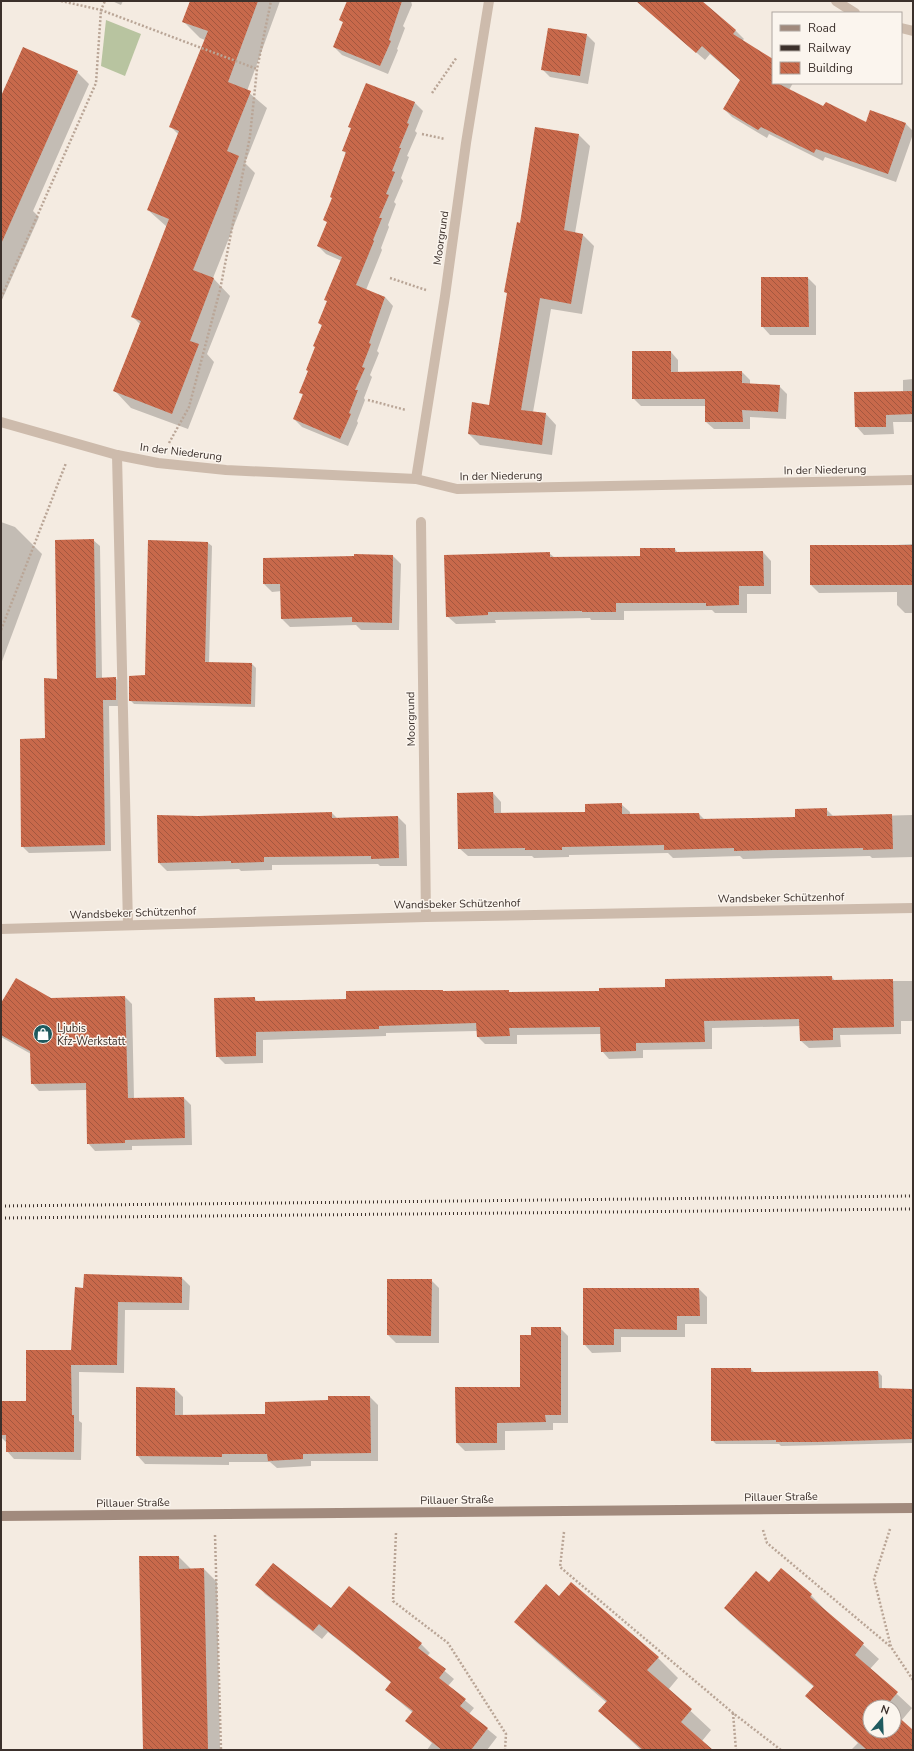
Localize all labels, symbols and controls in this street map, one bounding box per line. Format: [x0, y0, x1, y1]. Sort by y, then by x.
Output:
legend [772, 12, 902, 84]
text: Road [808, 20, 836, 36]
text: Railway [808, 40, 852, 56]
text: Building [808, 60, 853, 76]
street label: Moorgrund [430, 210, 452, 266]
street label: In der Niederung [139, 440, 223, 464]
street label: In der Niederung [784, 462, 866, 478]
street label: In der Niederung [460, 468, 542, 484]
street label: Moorgrund [403, 692, 419, 746]
street label: Wandsbeker Schützenhof [718, 889, 845, 907]
street label: Wandsbeker Schützenhof [394, 895, 521, 913]
street label: Wandsbeker Schützenhof [69, 903, 197, 923]
place label: Ljubis Kfz-Werkstatt [57, 1021, 125, 1049]
shop icon: Ljubis Kfz-Werkstatt [32, 1023, 54, 1045]
street label: Pillauer Straße [744, 1489, 818, 1505]
street label: Pillauer Straße [420, 1492, 494, 1508]
street label: Pillauer Straße [96, 1495, 170, 1511]
north arrow [862, 1699, 902, 1739]
text: N [879, 1702, 891, 1718]

